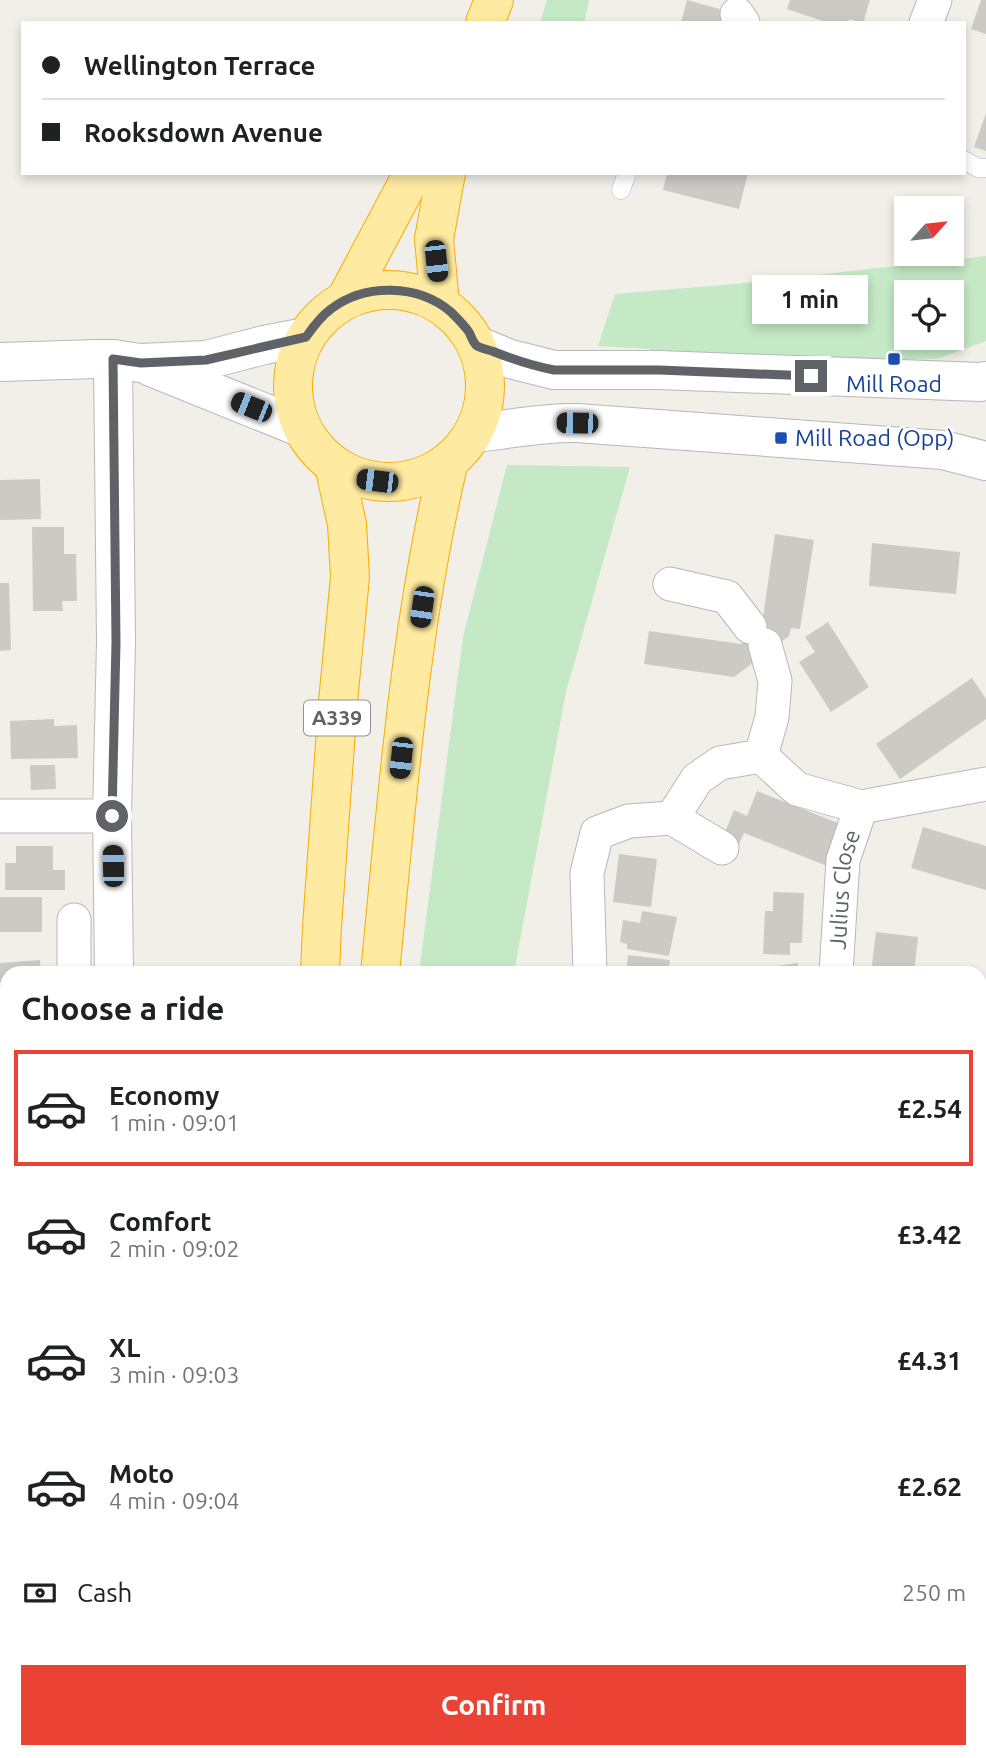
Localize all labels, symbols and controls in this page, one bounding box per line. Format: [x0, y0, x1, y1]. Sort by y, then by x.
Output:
text: Wellington Terrace [84, 51, 315, 80]
text: Rooksdown Avenue [84, 118, 323, 147]
north arrow [894, 196, 964, 266]
map controls [894, 196, 964, 350]
car [424, 239, 449, 283]
callout: 1 min [753, 274, 869, 324]
button: locate [894, 280, 964, 350]
text: 1 min [781, 287, 839, 312]
marker: Mill Road [886, 351, 902, 367]
route end [795, 360, 827, 392]
place label: Mill Road [846, 371, 942, 396]
car [228, 389, 275, 425]
car [556, 412, 599, 434]
place label: Mill Road (Opp) [795, 425, 955, 451]
marker: Mill Road (Opp) [773, 430, 789, 446]
car [355, 468, 400, 494]
car [409, 585, 436, 629]
road number: A339 [304, 700, 370, 736]
car [389, 736, 414, 780]
route start [96, 800, 128, 832]
street label: Julius Close [824, 826, 864, 950]
car [103, 845, 124, 887]
text: Choose a ride [21, 990, 224, 1026]
icon: car [25, 1077, 88, 1140]
text: Economy [109, 1081, 219, 1110]
text: £2.54 [897, 1094, 962, 1123]
text: 1 min · 09:01 [109, 1110, 240, 1135]
icon: car [25, 1203, 88, 1266]
text: Comfort [109, 1207, 212, 1236]
text: £3.42 [897, 1220, 962, 1249]
text: 2 min · 09:02 [109, 1236, 240, 1261]
icon: car [25, 1329, 88, 1392]
text: XL [109, 1333, 140, 1362]
text: £4.31 [897, 1346, 962, 1375]
text: 3 min · 09:03 [109, 1362, 240, 1387]
icon: car [25, 1455, 88, 1518]
text: Moto [109, 1459, 174, 1488]
text: £2.62 [897, 1472, 962, 1501]
text: 4 min · 09:04 [109, 1488, 240, 1513]
icon: cash [21, 1574, 59, 1612]
text: Cash [77, 1578, 132, 1607]
text: 250 m [902, 1580, 966, 1605]
button: Confirm [21, 1665, 966, 1745]

